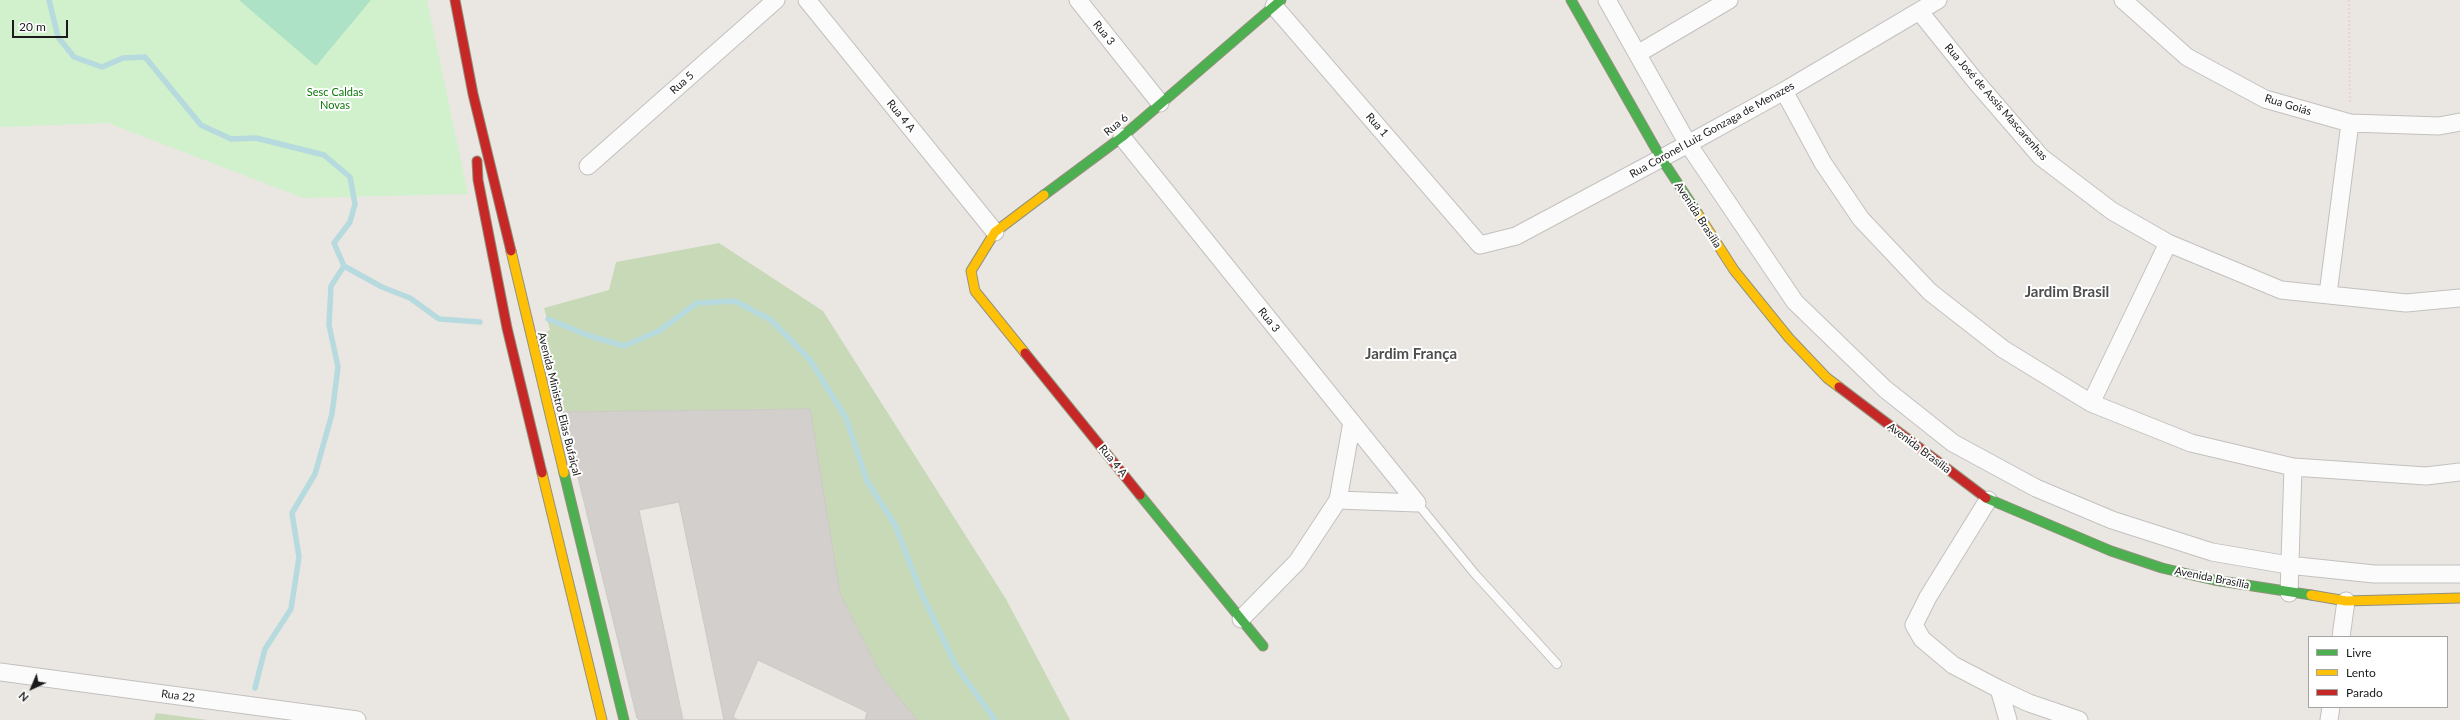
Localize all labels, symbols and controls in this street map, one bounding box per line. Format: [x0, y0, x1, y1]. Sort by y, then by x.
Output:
scale bar [14, 12, 70, 38]
street label: Rua 3 [1090, 18, 1118, 48]
text: 20 m [19, 19, 46, 34]
street label: Rua José de Assis Mascarenhas [1942, 41, 2050, 163]
street label: Rua 5 [667, 69, 697, 97]
street label: Rua Coronel Luiz Gonzaga de Menazes [1627, 79, 1797, 181]
park label: Sesc Caldas Novas [307, 85, 363, 111]
street label: Rua Goiás [2263, 92, 2313, 118]
street label: Rua 4 A [884, 97, 918, 135]
street label: Rua 1 [1363, 110, 1391, 140]
street label: Rua 6 [1101, 111, 1131, 139]
street label: Avenida Brasília [1672, 179, 1724, 251]
district label: Jardim Brasil [2025, 283, 2109, 301]
street label: Rua 3 [1255, 305, 1283, 335]
street label: Avenida Ministro Elias Bufaiçal [535, 331, 583, 477]
district label: Jardim França [1365, 345, 1457, 363]
street label: Avenida Brasília [1885, 420, 1953, 476]
street label: Rua 4 A [1096, 442, 1130, 480]
street label: Avenida Brasília [2173, 564, 2251, 592]
legend [2308, 636, 2448, 708]
text: Livre [2346, 645, 2372, 660]
text: Lento [2346, 665, 2376, 680]
north arrow [12, 668, 52, 708]
text: Parado [2346, 685, 2383, 700]
street label: Rua 22 [160, 687, 196, 705]
text: N [16, 689, 31, 705]

